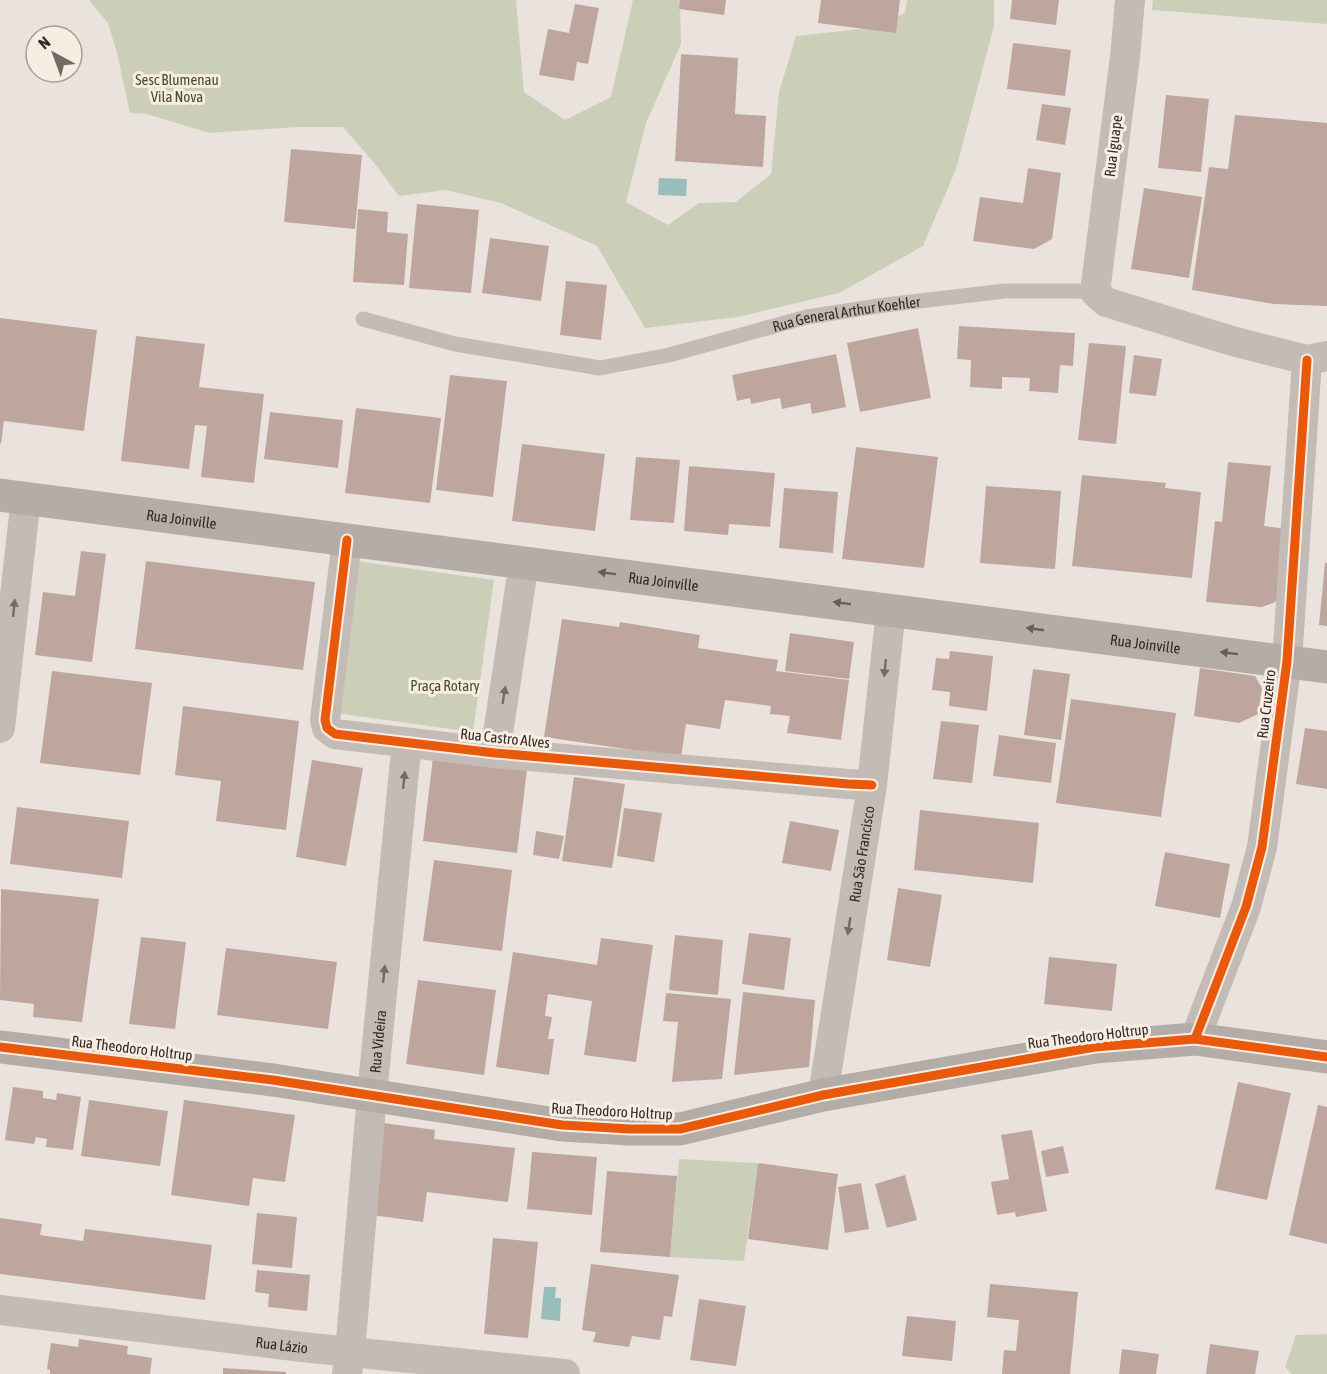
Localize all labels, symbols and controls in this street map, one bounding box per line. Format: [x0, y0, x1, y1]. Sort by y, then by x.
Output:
north arrow [24, 24, 84, 84]
text: N [35, 33, 54, 53]
park label: Sesc Blumenau Vila Nova [135, 71, 219, 105]
street label: Rua Iguape [1101, 114, 1125, 178]
street label: Rua General Arthur Koehler [770, 292, 922, 335]
street label: Rua Joinville [145, 506, 218, 532]
one-way arrow [597, 568, 616, 578]
street label: Rua Joinville [627, 568, 700, 594]
one-way arrow [9, 598, 19, 617]
one-way arrow [832, 598, 851, 608]
one-way arrow [1026, 624, 1045, 633]
street label: Rua Joinville [1109, 630, 1182, 656]
one-way arrow [1219, 649, 1238, 658]
one-way arrow [880, 658, 890, 677]
street label: Rua Cruzeiro [1253, 669, 1279, 739]
park label: Praça Rotary [410, 677, 480, 694]
one-way arrow [500, 685, 509, 704]
street label: Rua Castro Alves [459, 725, 551, 751]
one-way arrow [399, 770, 408, 789]
street label: Rua São Francisco [845, 805, 877, 903]
one-way arrow [845, 916, 854, 935]
one-way arrow [379, 964, 389, 983]
street label: Rua Videira [366, 1009, 389, 1074]
street label: Rua Theodoro Holtrup [1027, 1020, 1149, 1052]
street label: Rua Theodoro Holtrup [71, 1032, 193, 1064]
street label: Rua Theodoro Holtrup [551, 1099, 673, 1123]
street label: Rua Lázio [255, 1333, 309, 1356]

